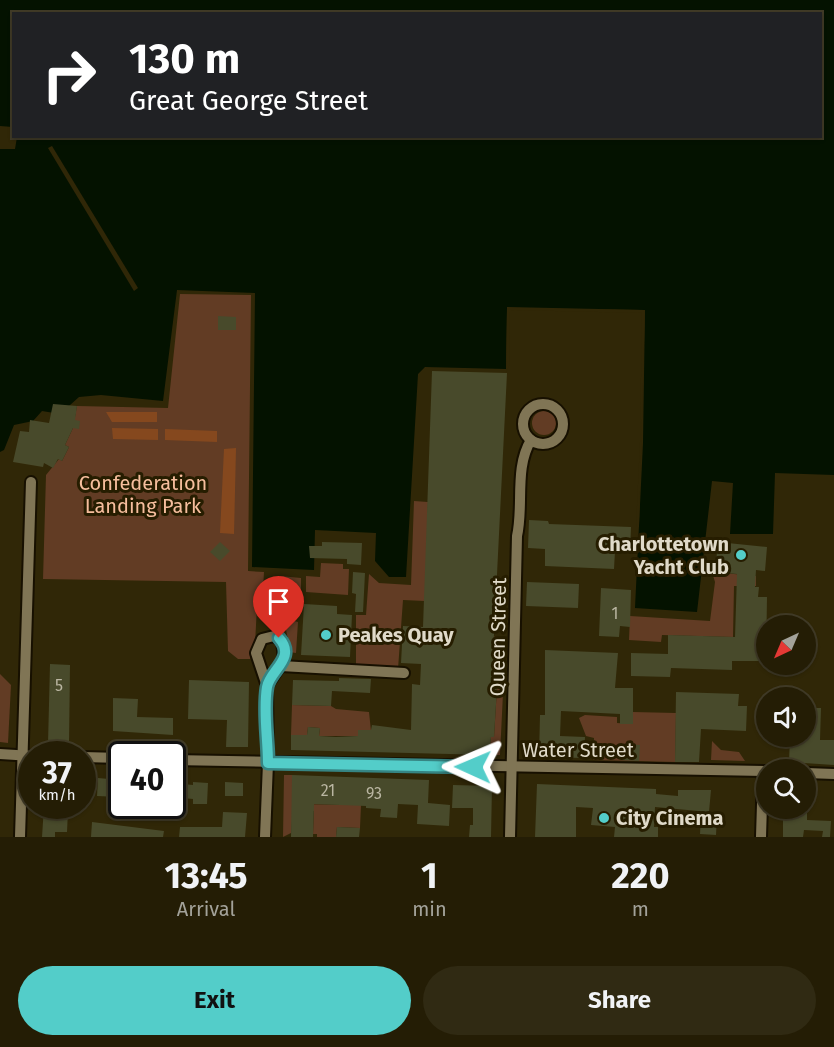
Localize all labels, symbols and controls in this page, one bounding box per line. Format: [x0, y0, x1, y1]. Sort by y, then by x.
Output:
text: 130 m [129, 34, 240, 84]
icon: right [30, 36, 108, 114]
text: Great George Street [129, 85, 368, 117]
park label: Confederation Landing Park [79, 471, 207, 518]
place label: Charlottetown Yacht Club [598, 532, 729, 579]
marker: Charlottetown Yacht Club [734, 548, 748, 562]
pin [253, 576, 304, 638]
street label: Queen Street [485, 577, 511, 696]
icon: arrive [262, 585, 295, 618]
house number: 1 [612, 604, 618, 623]
north arrow [756, 615, 816, 675]
map controls [756, 615, 816, 819]
place label: Peakes Quay [338, 623, 454, 647]
marker: Peakes Quay [319, 628, 333, 642]
house number: 5 [55, 676, 63, 695]
button: sound [756, 687, 816, 747]
position arrow [441, 735, 505, 799]
street label: Water Street [522, 738, 635, 762]
speed limit sign: 40 [108, 741, 186, 819]
text: 37 [42, 755, 72, 791]
button: search [756, 759, 816, 819]
house number: 21 [321, 781, 335, 800]
house number: 93 [366, 784, 382, 803]
text: km/h [38, 786, 76, 804]
place label: City Cinema [616, 806, 723, 830]
marker: City Cinema [597, 811, 611, 825]
text: 13:45 [165, 854, 248, 898]
text: 1 [421, 854, 438, 898]
text: 220 [611, 854, 669, 898]
text: Arrival [177, 897, 235, 921]
text: min [412, 897, 447, 921]
text: m [632, 897, 649, 921]
button: Exit [18, 966, 411, 1035]
button: Share [423, 966, 816, 1035]

